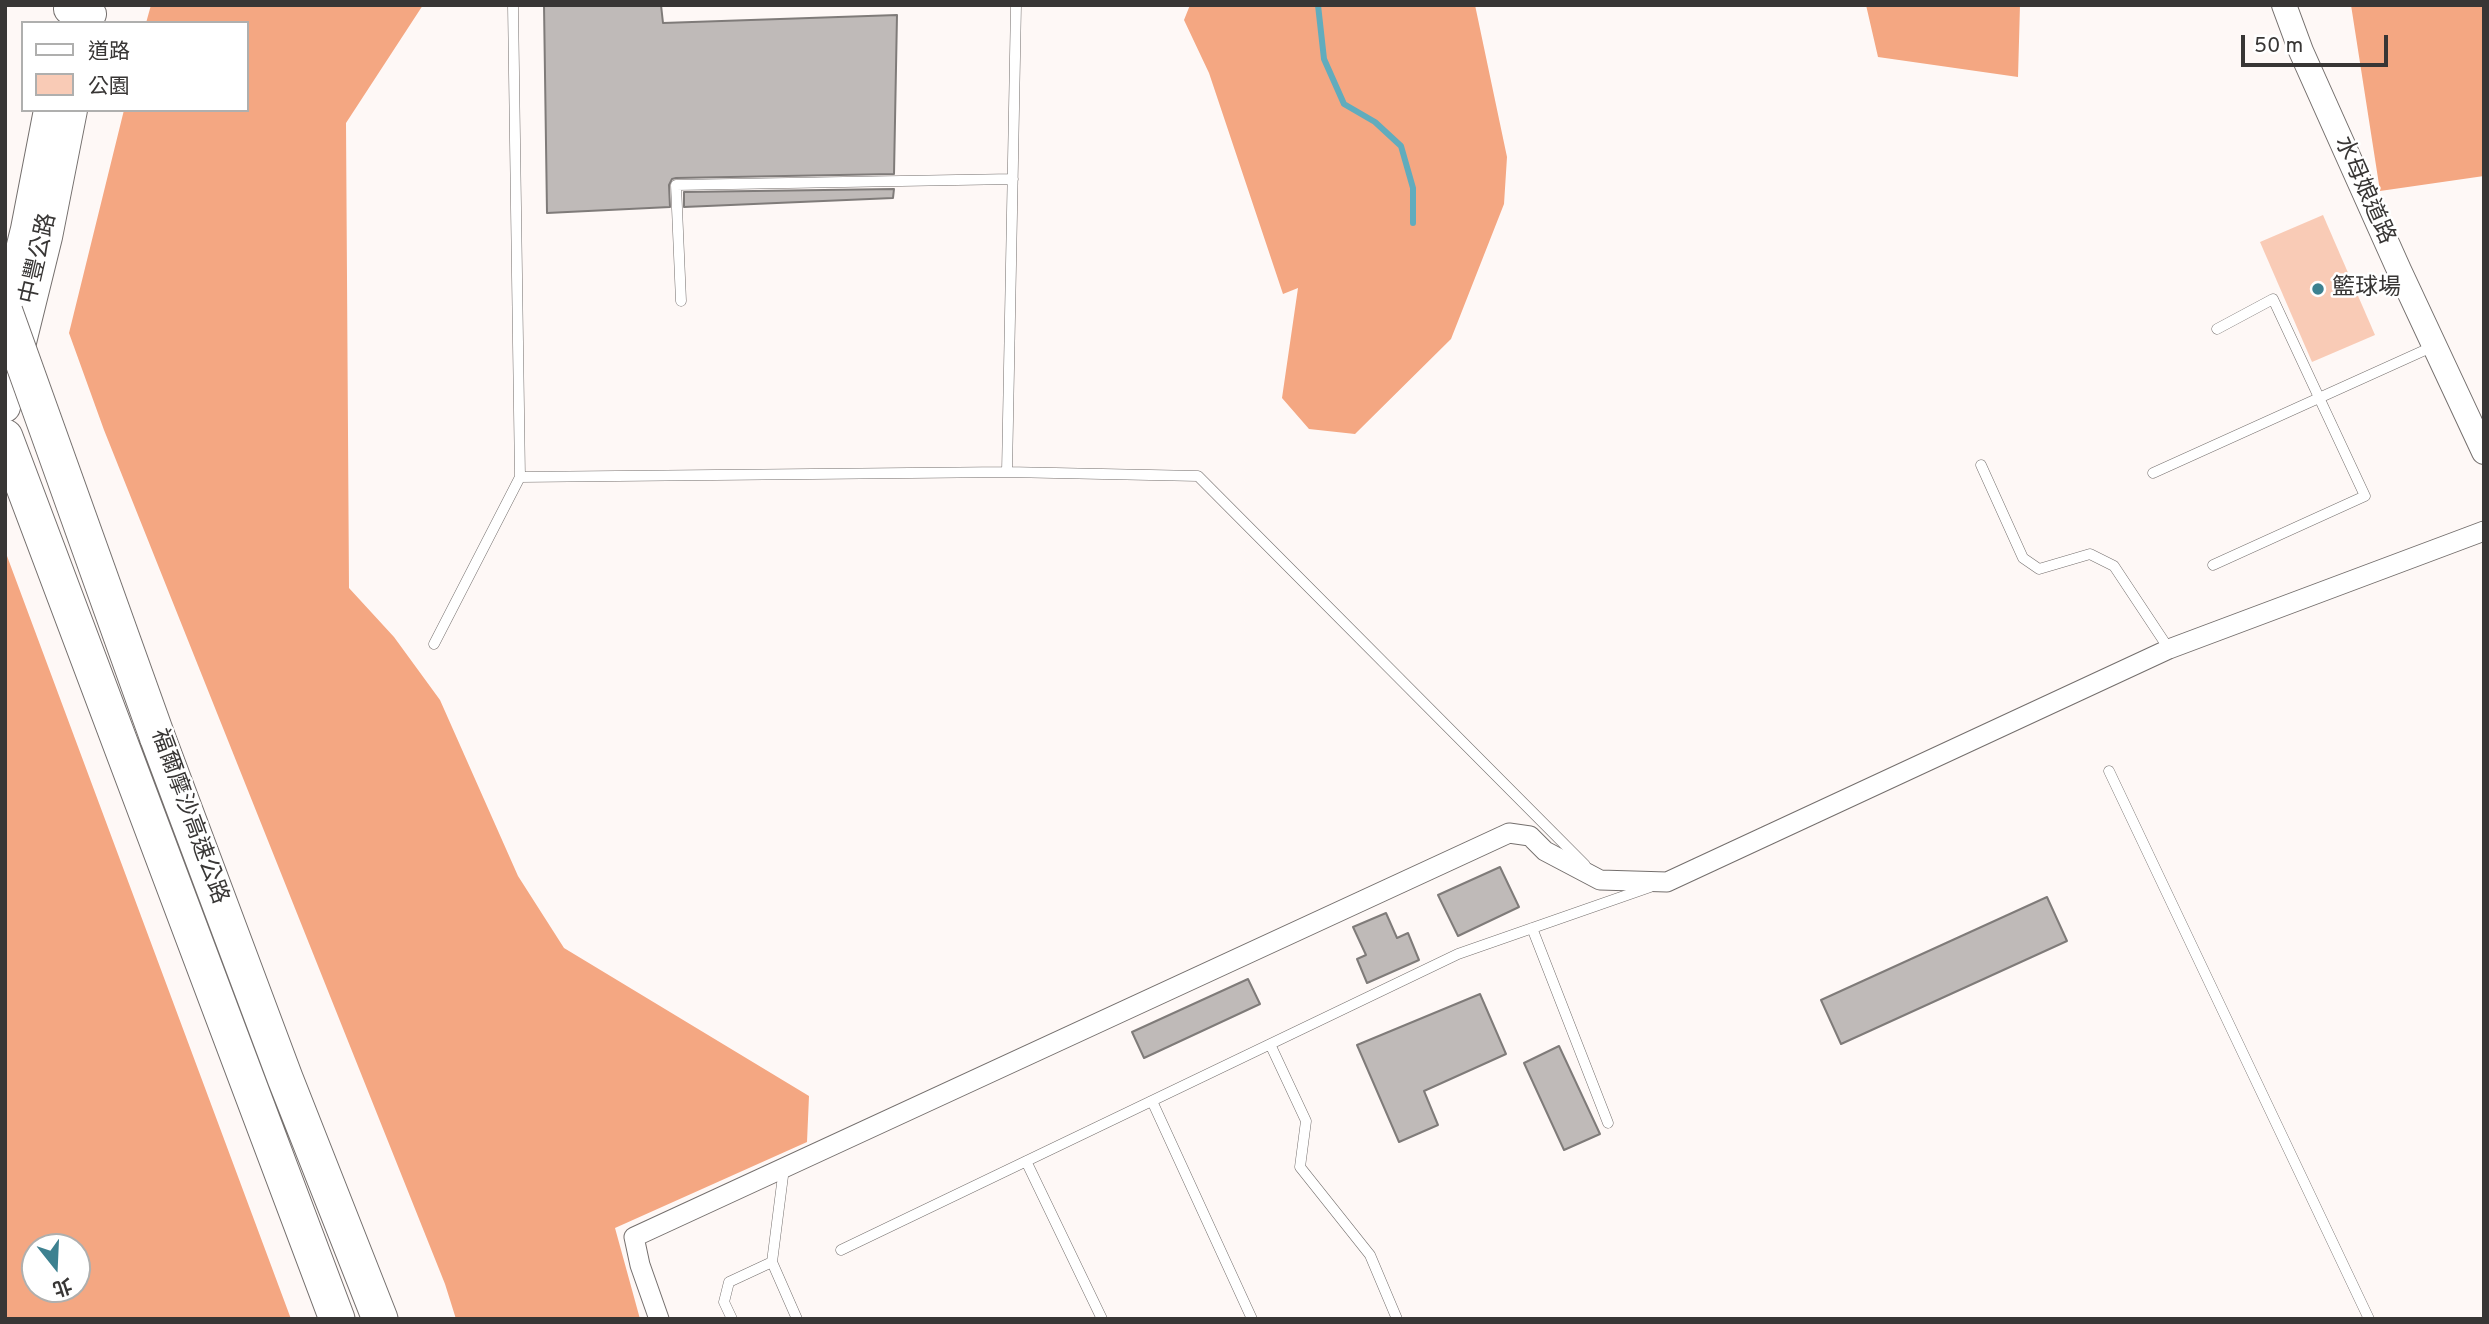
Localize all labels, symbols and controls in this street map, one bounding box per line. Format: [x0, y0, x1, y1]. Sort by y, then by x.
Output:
legend [21, 21, 248, 112]
scale bar [2244, 21, 2391, 65]
text: 50 m [2254, 33, 2303, 60]
text: 道路 [88, 39, 130, 66]
text: 公園 [88, 74, 130, 101]
street label: 水母娘道路 [2327, 133, 2399, 249]
street label: 中豐公路 [16, 211, 64, 307]
place label: 籃球場 [2332, 275, 2401, 303]
marker: 籃球場 [2310, 281, 2326, 297]
street label: 福爾摩沙高速公路 [144, 726, 232, 908]
north arrow [21, 1233, 91, 1303]
text: 北 [49, 1272, 75, 1300]

